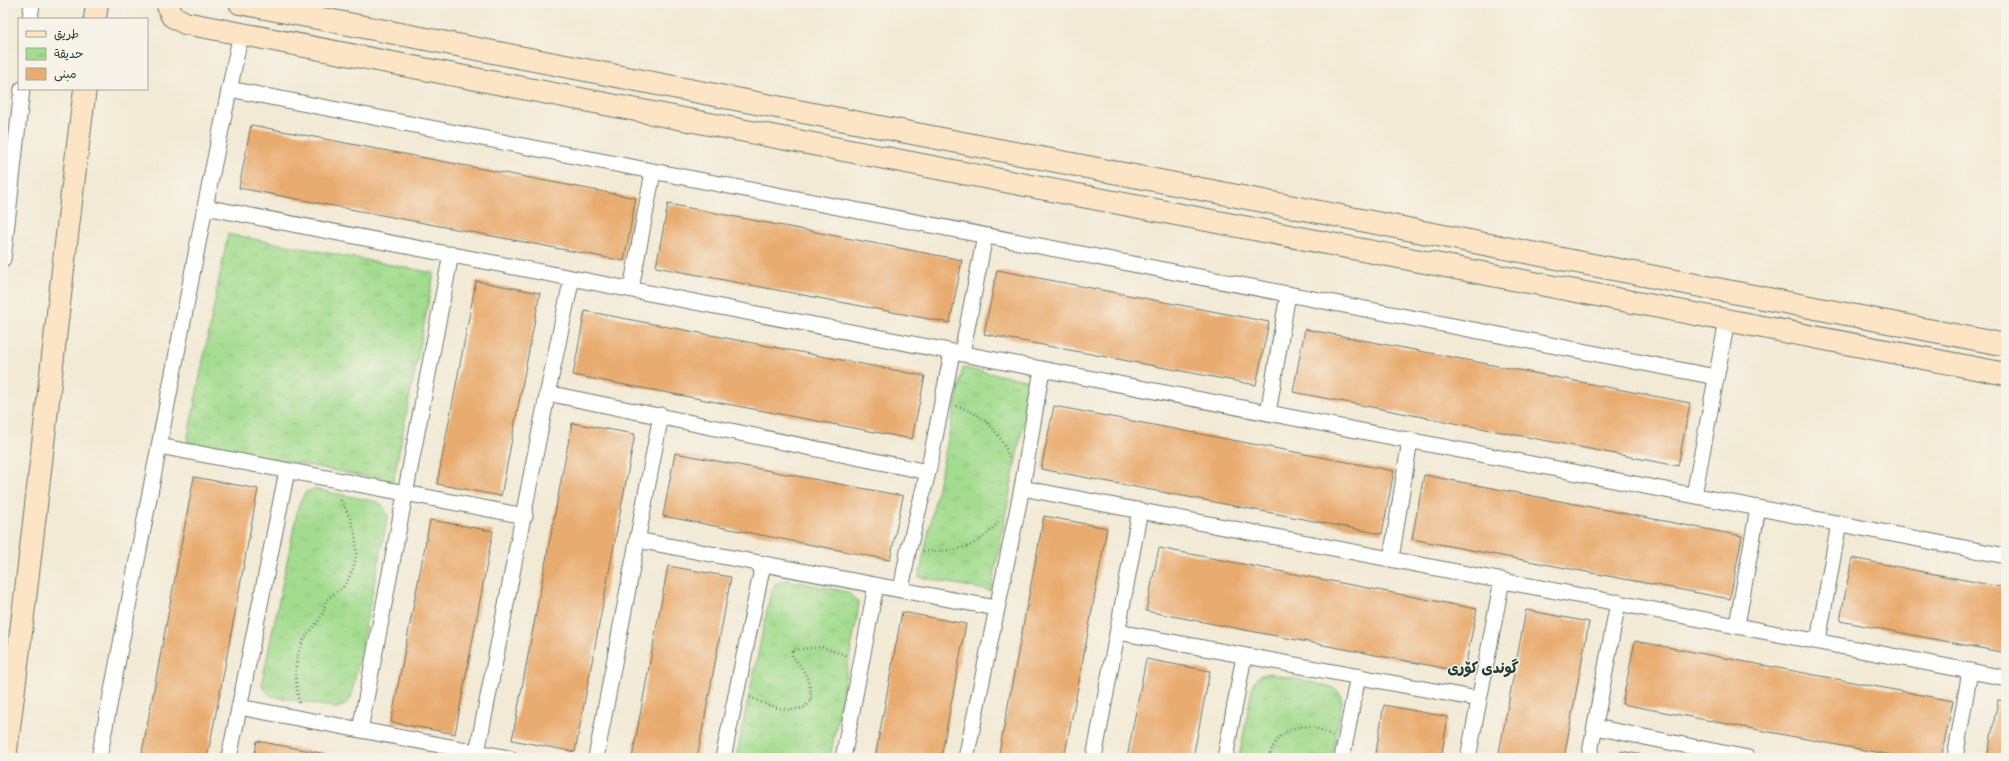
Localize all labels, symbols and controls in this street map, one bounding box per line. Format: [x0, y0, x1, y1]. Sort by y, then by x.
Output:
legend [18, 18, 148, 90]
text: طريق [54, 27, 79, 42]
text: حديقة [54, 47, 83, 62]
text: مبنى [54, 67, 77, 82]
district label: گوندی کۆری [1447, 658, 1519, 678]

